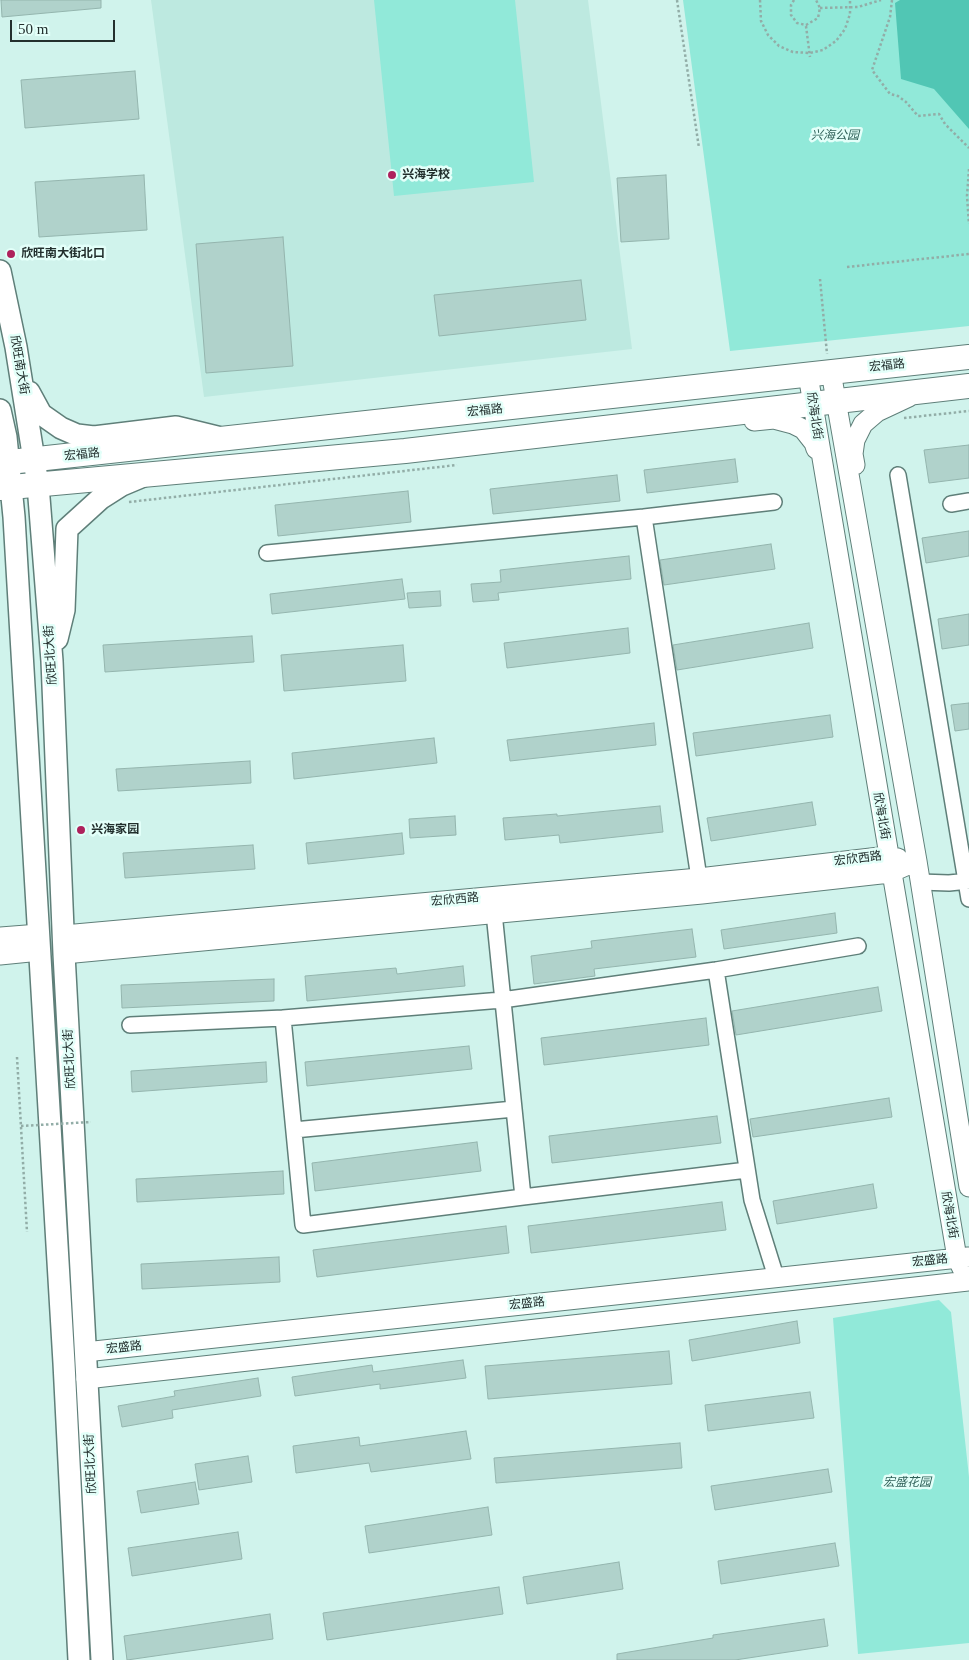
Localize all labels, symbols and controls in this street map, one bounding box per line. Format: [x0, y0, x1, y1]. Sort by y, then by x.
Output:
scale bar [12, 10, 118, 42]
text: 50 m [18, 21, 48, 37]
park label: 兴海公园 [811, 129, 859, 143]
place label: 兴海学校 [402, 168, 450, 182]
marker: 兴海学校 [386, 169, 398, 181]
place label: 欣旺南大街北口 [21, 247, 105, 261]
marker: 欣旺南大街北口 [5, 248, 17, 260]
street label: 欣旺南大街 [7, 334, 31, 396]
street label: 宏福路 [868, 357, 906, 375]
street label: 欣海北街 [803, 391, 825, 441]
street label: 宏福路 [466, 402, 504, 420]
street label: 宏福路 [63, 446, 101, 464]
street label: 欣旺北大街 [42, 625, 60, 685]
street label: 欣海北街 [870, 791, 892, 841]
place label: 兴海家园 [91, 823, 139, 837]
marker: 兴海家园 [75, 824, 87, 836]
street label: 宏欣西路 [833, 849, 883, 869]
street label: 宏欣西路 [430, 891, 480, 909]
street label: 欣旺北大街 [61, 1029, 79, 1089]
street label: 欣海北街 [938, 1190, 960, 1240]
street label: 宏盛路 [911, 1252, 949, 1270]
street label: 宏盛路 [508, 1295, 546, 1313]
street label: 宏盛路 [105, 1339, 143, 1357]
street label: 欣旺北大街 [82, 1434, 100, 1494]
park label: 宏盛花园 [883, 1476, 931, 1490]

